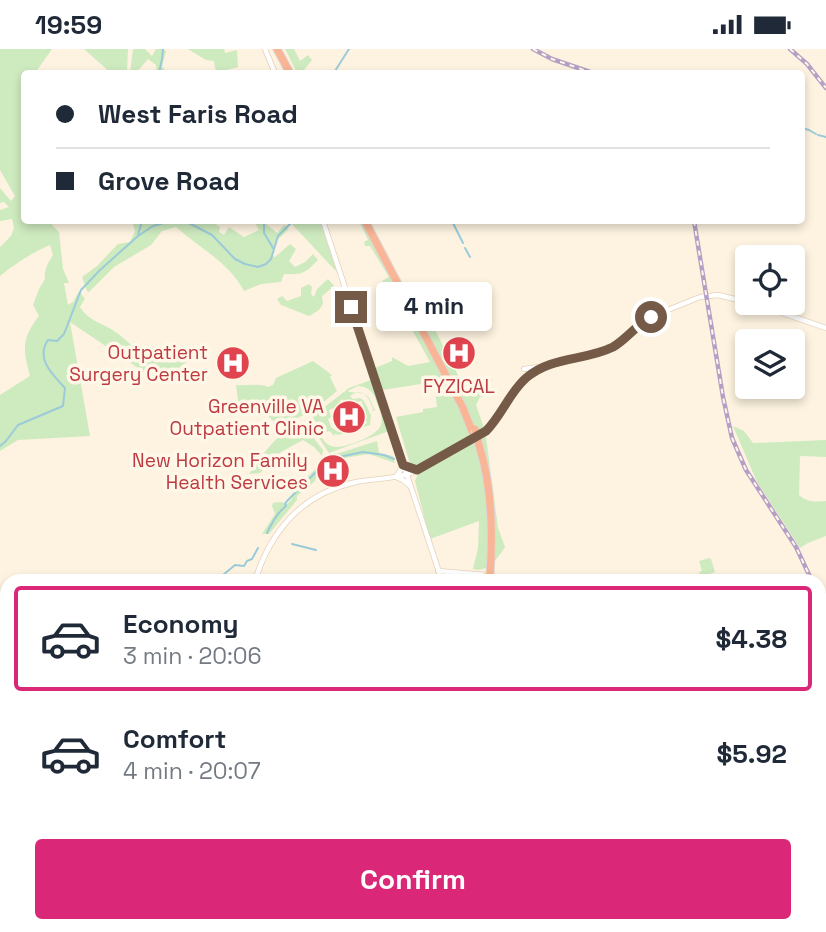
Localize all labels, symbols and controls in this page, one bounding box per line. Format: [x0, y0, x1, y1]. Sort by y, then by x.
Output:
text: 19:59 [35, 8, 102, 42]
text: West Faris Road [98, 97, 298, 131]
text: Grove Road [98, 164, 240, 198]
map controls [735, 245, 805, 399]
button: locate [735, 245, 805, 315]
callout: 4 min [376, 282, 491, 331]
route end [335, 291, 367, 323]
text: 4 min [404, 291, 464, 321]
route start [635, 301, 667, 333]
button: layers [735, 329, 805, 399]
hospital icon: FYZICAL [440, 334, 478, 372]
place label: Outpatient Surgery Center [69, 340, 208, 387]
hospital icon: Outpatient Surgery Center [214, 344, 252, 382]
place label: FYZICAL [423, 374, 495, 399]
place label: Greenville VA Outpatient Clinic [170, 394, 324, 441]
hospital icon: Greenville VA Outpatient Clinic [330, 398, 368, 436]
place label: New Horizon Family Health Services [132, 448, 308, 495]
hospital icon: New Horizon Family Health Services [314, 452, 352, 490]
icon: car [39, 607, 102, 670]
text: Economy [123, 607, 239, 641]
text: $4.38 [716, 622, 787, 656]
text: 3 min · 20:06 [123, 641, 262, 671]
icon: car [39, 722, 102, 785]
text: Comfort [123, 722, 226, 756]
text: $5.92 [716, 737, 787, 771]
text: 4 min · 20:07 [123, 756, 261, 786]
button: Confirm [35, 839, 791, 919]

